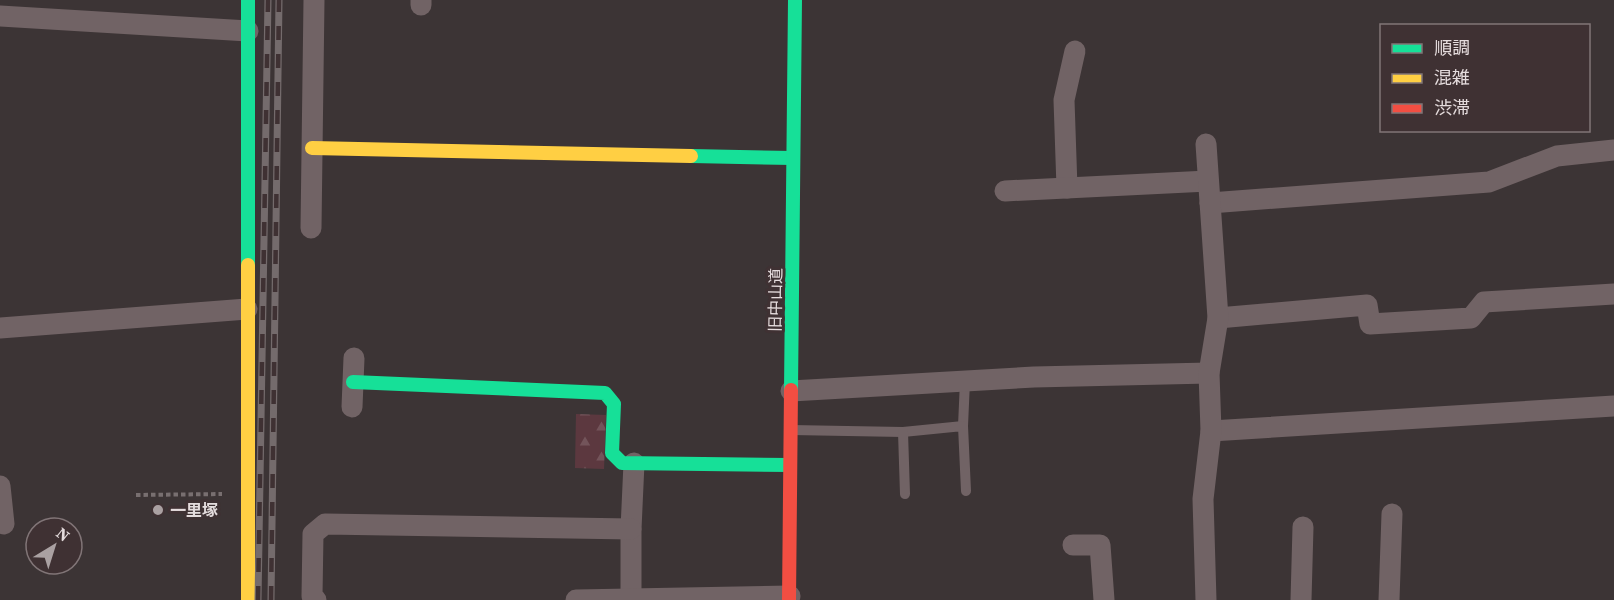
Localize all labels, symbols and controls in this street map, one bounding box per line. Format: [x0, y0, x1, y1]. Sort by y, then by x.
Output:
legend [1380, 24, 1590, 132]
text: 順調 [1434, 35, 1470, 60]
text: 混雑 [1434, 65, 1470, 90]
text: 渋滞 [1434, 95, 1470, 120]
street label: 旧中山道 [763, 268, 787, 332]
place label: 一里塚 [170, 499, 218, 521]
marker: 一里塚 [151, 503, 165, 517]
north arrow [24, 516, 84, 576]
text: N [52, 522, 75, 547]

